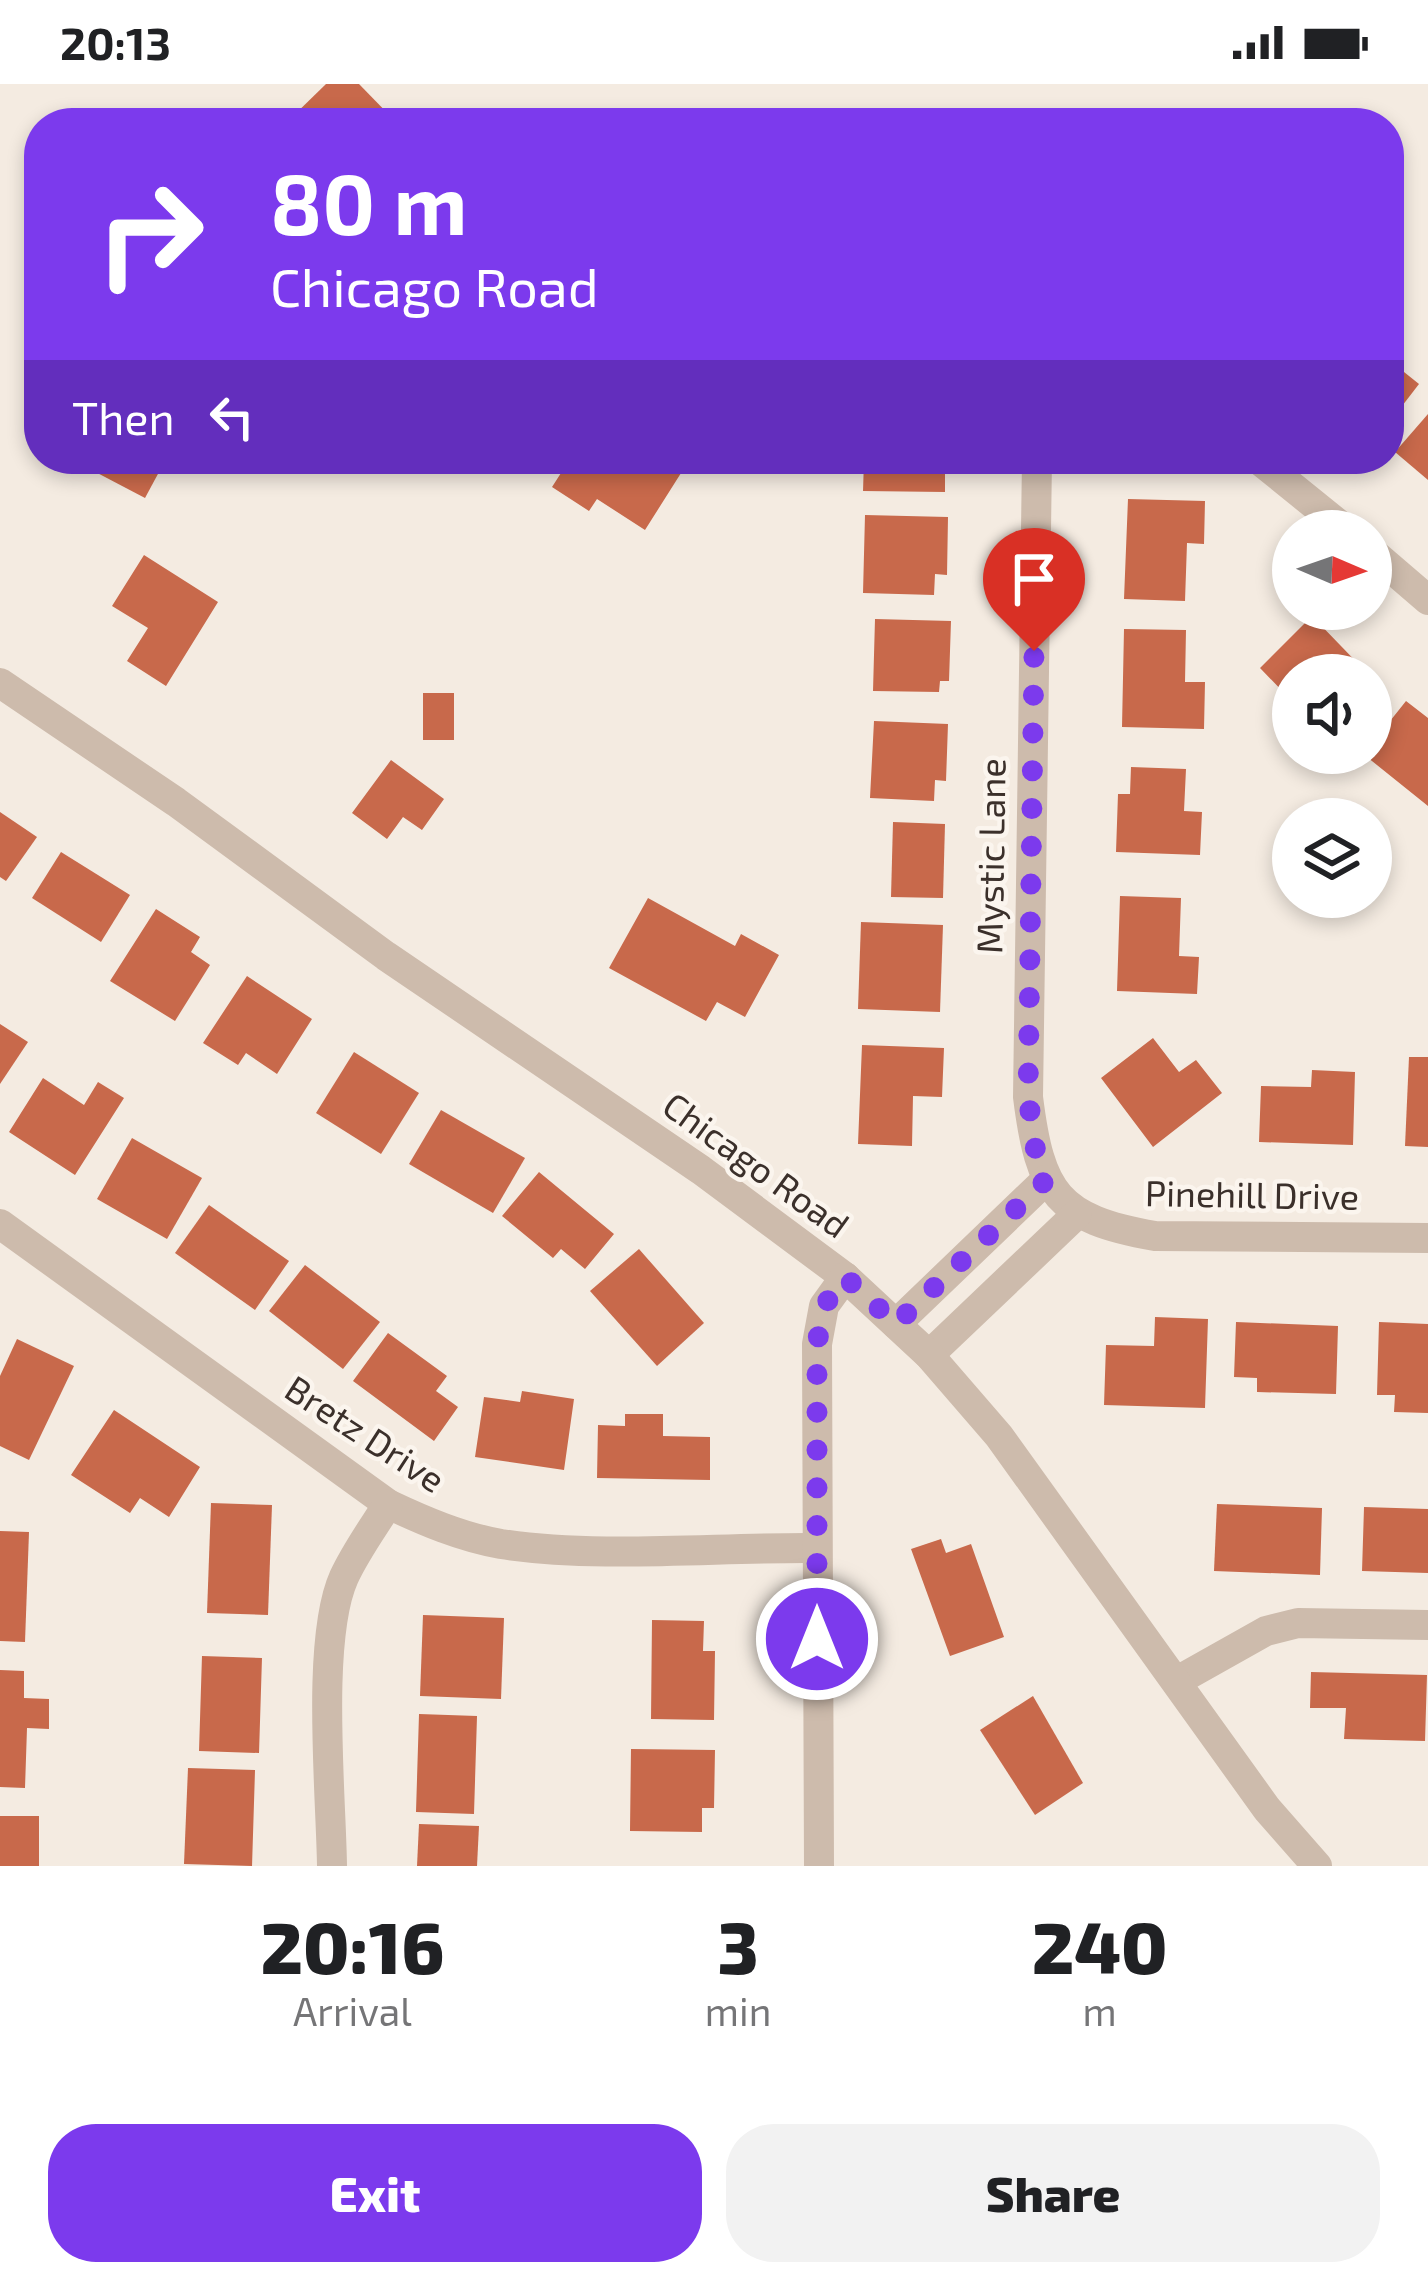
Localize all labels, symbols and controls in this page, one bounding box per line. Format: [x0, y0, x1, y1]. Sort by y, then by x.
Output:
text: 20:13 [60, 15, 171, 69]
text: 80 m [270, 151, 467, 252]
icon: right [72, 156, 228, 312]
text: Chicago Road [270, 253, 599, 318]
icon: left [199, 384, 265, 450]
text: Then [72, 390, 175, 444]
north arrow [1272, 510, 1392, 630]
map controls [1272, 510, 1392, 918]
pin [983, 528, 1085, 651]
icon: arrive [1001, 546, 1067, 612]
button: sound [1272, 654, 1392, 774]
street label: Mystic Lane [966, 758, 1013, 954]
button: layers [1272, 798, 1392, 918]
street label: Chicago Road [656, 1082, 858, 1246]
street label: Pinehill Drive [1145, 1170, 1360, 1217]
street label: Bretz Drive [278, 1365, 454, 1500]
position arrow [754, 1576, 880, 1702]
text: 20:16 [260, 1902, 444, 1988]
text: 3 [717, 1902, 759, 1988]
text: 240 [1032, 1902, 1168, 1988]
text: Arrival [293, 1987, 412, 2034]
text: min [705, 1987, 771, 2034]
text: m [1083, 1987, 1117, 2034]
button: Exit [48, 2124, 702, 2262]
button: Share [726, 2124, 1380, 2262]

